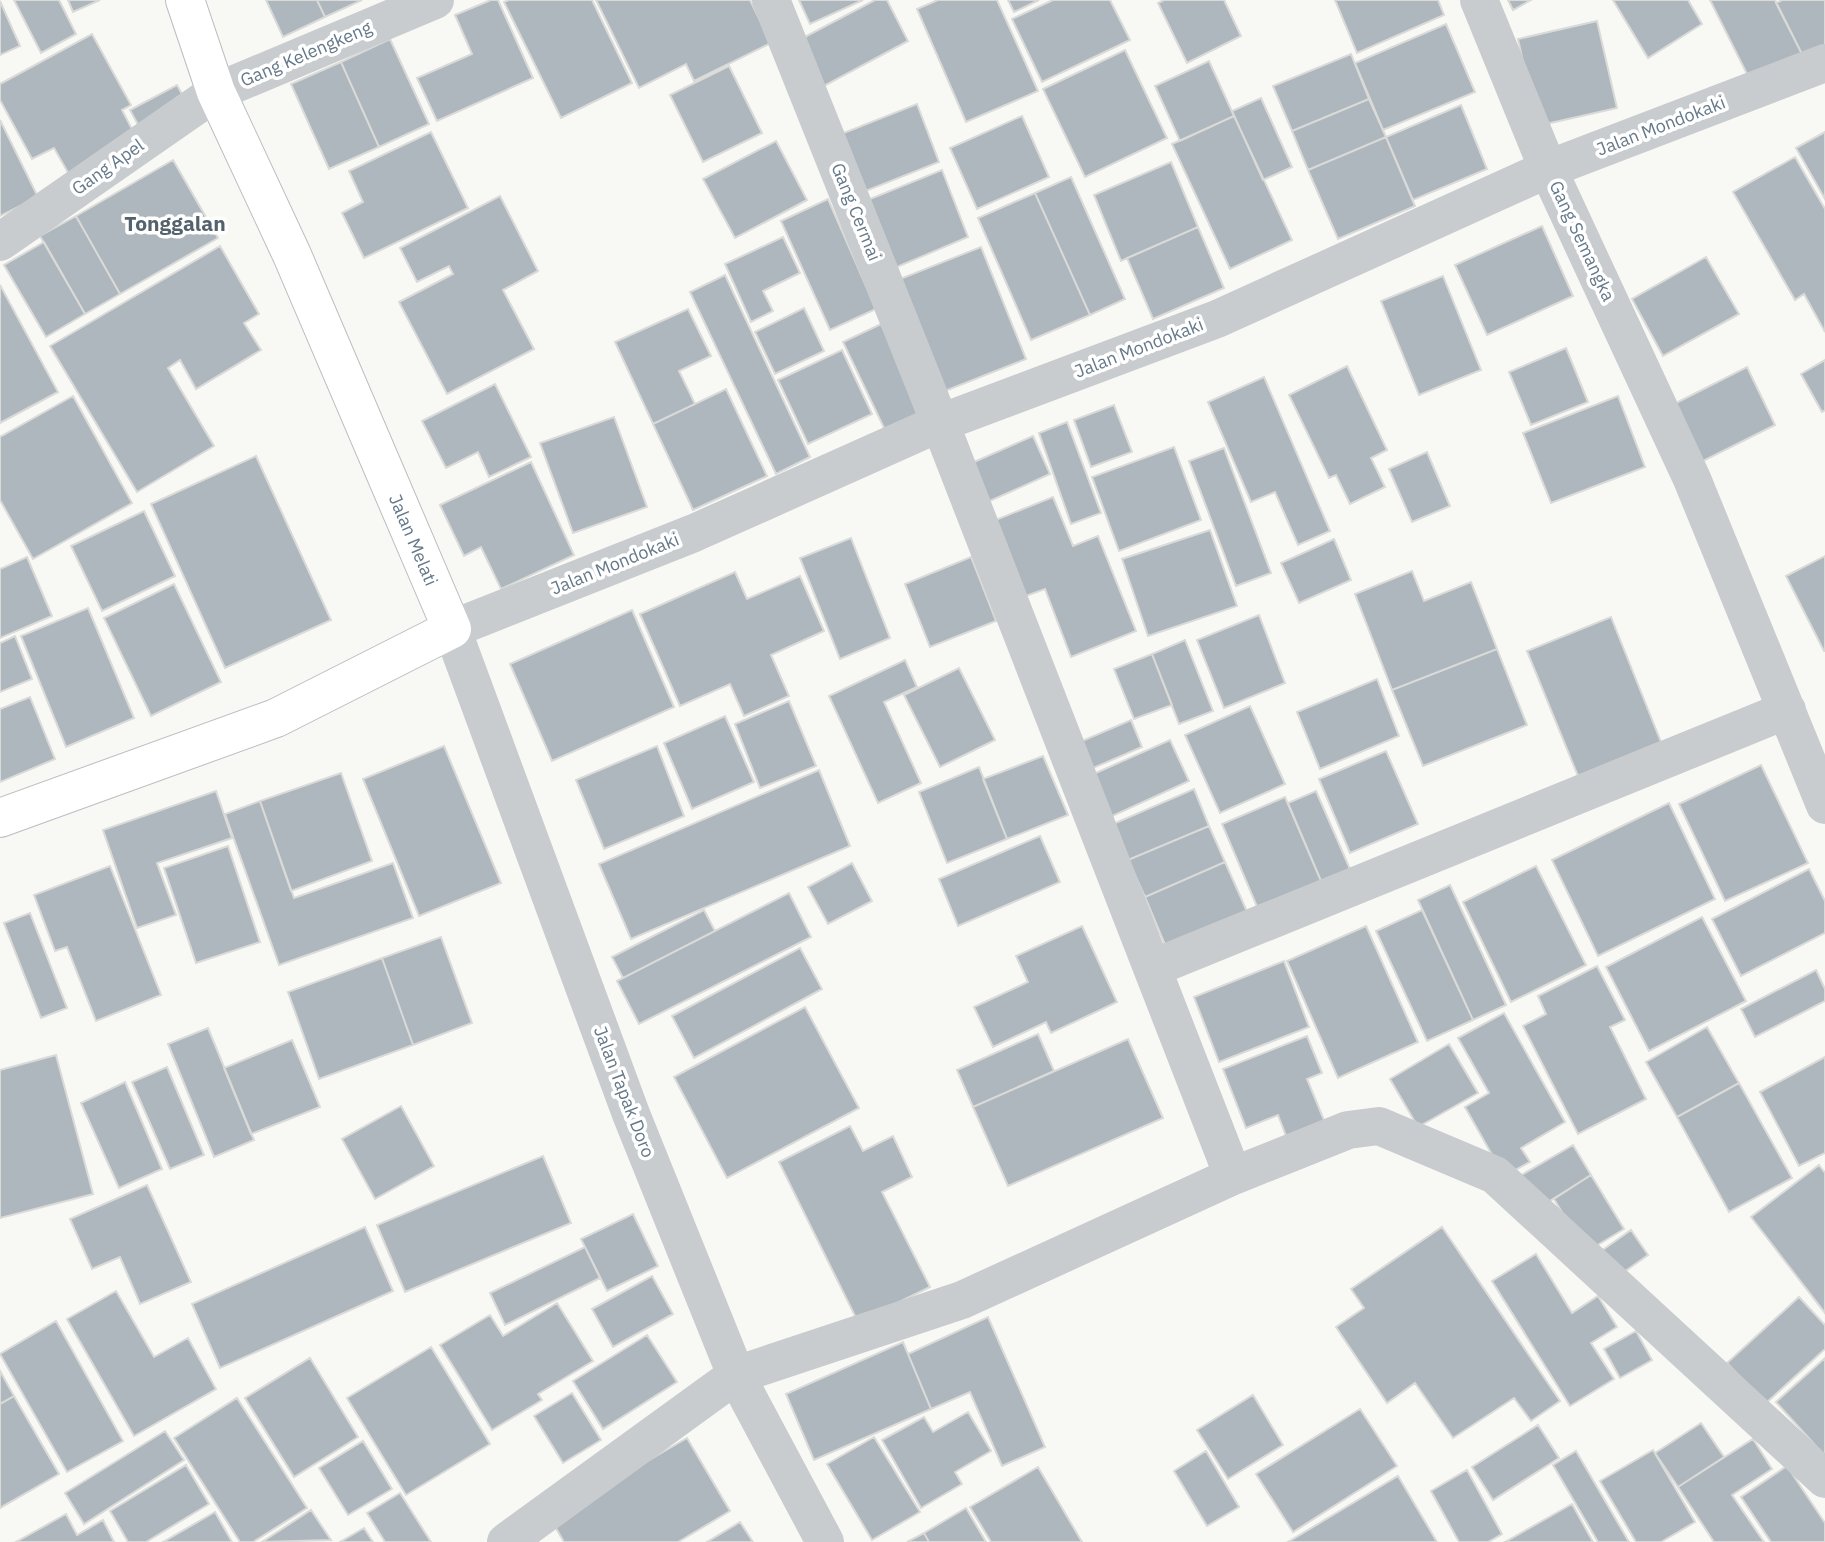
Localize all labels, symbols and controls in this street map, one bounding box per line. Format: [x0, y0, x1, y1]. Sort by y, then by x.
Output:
street label: Gang Kelengkeng [237, 15, 375, 92]
street label: Jalan Mondokaki [1593, 90, 1729, 161]
street label: Gang Apel [67, 133, 148, 200]
street label: Gang Cermai [826, 159, 887, 264]
street label: Gang Semangka [1544, 177, 1621, 305]
district label: Tonggalan [124, 209, 226, 237]
street label: Jalan Mondokaki [1071, 312, 1207, 383]
street label: Jalan Melati [384, 490, 443, 589]
street label: Jalan Mondokaki [547, 527, 682, 600]
street label: Jalan Tapak Doro [589, 1023, 660, 1161]

